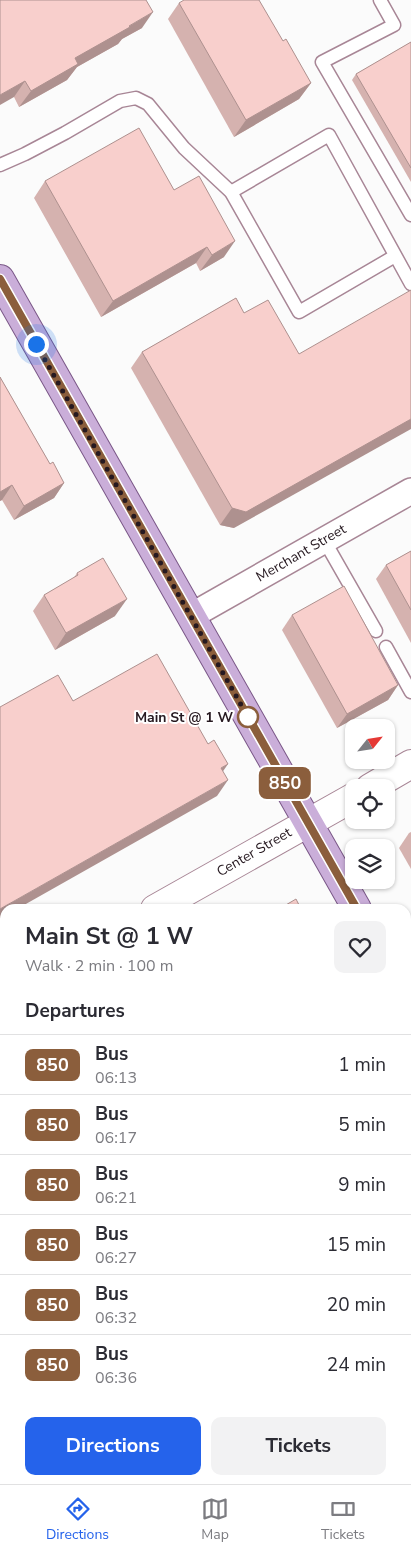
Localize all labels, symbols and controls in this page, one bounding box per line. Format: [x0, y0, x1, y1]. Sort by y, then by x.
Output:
your location [24, 332, 49, 357]
street label: Merchant Street [253, 520, 350, 586]
marker: Main St @ 1 W [237, 706, 259, 728]
place label: Main St @ 1 W [135, 708, 233, 727]
north arrow [345, 719, 395, 769]
map controls [345, 719, 395, 889]
line badge: 850 [256, 767, 314, 799]
text: 850 [269, 771, 301, 795]
button: locate [345, 779, 395, 829]
street label: Center Street [213, 823, 295, 881]
button: layers [345, 839, 395, 889]
text: Main St @ 1 W [25, 920, 193, 952]
button: heart [334, 921, 386, 973]
text: Walk · 2 min · 100 m [25, 955, 173, 977]
text: Departures [25, 998, 125, 1024]
text: Bus [95, 1041, 128, 1067]
text: 1 min [338, 1052, 386, 1078]
text: 850 [36, 1053, 69, 1077]
text: 06:13 [95, 1067, 137, 1089]
text: Bus [95, 1101, 128, 1127]
text: 5 min [338, 1112, 386, 1138]
text: 850 [36, 1113, 69, 1137]
text: 06:17 [95, 1127, 137, 1149]
text: Bus [95, 1161, 128, 1187]
text: 9 min [338, 1172, 386, 1198]
text: 850 [36, 1173, 69, 1197]
text: 06:21 [95, 1187, 137, 1209]
text: Bus [95, 1221, 128, 1247]
text: 15 min [327, 1232, 386, 1258]
text: 850 [36, 1233, 69, 1257]
text: 06:27 [95, 1247, 137, 1269]
text: Bus [95, 1281, 128, 1307]
text: 20 min [327, 1292, 386, 1318]
text: 850 [36, 1293, 69, 1317]
text: 06:32 [95, 1307, 137, 1329]
text: Bus [95, 1341, 128, 1367]
text: 24 min [327, 1352, 386, 1378]
text: 850 [36, 1353, 69, 1377]
text: 06:36 [95, 1367, 137, 1389]
button: Directions [25, 1417, 201, 1475]
button: Tickets [211, 1417, 386, 1475]
tab: Directions [46, 1495, 109, 1544]
tab: Map [201, 1495, 229, 1544]
tab: Tickets [321, 1495, 365, 1544]

